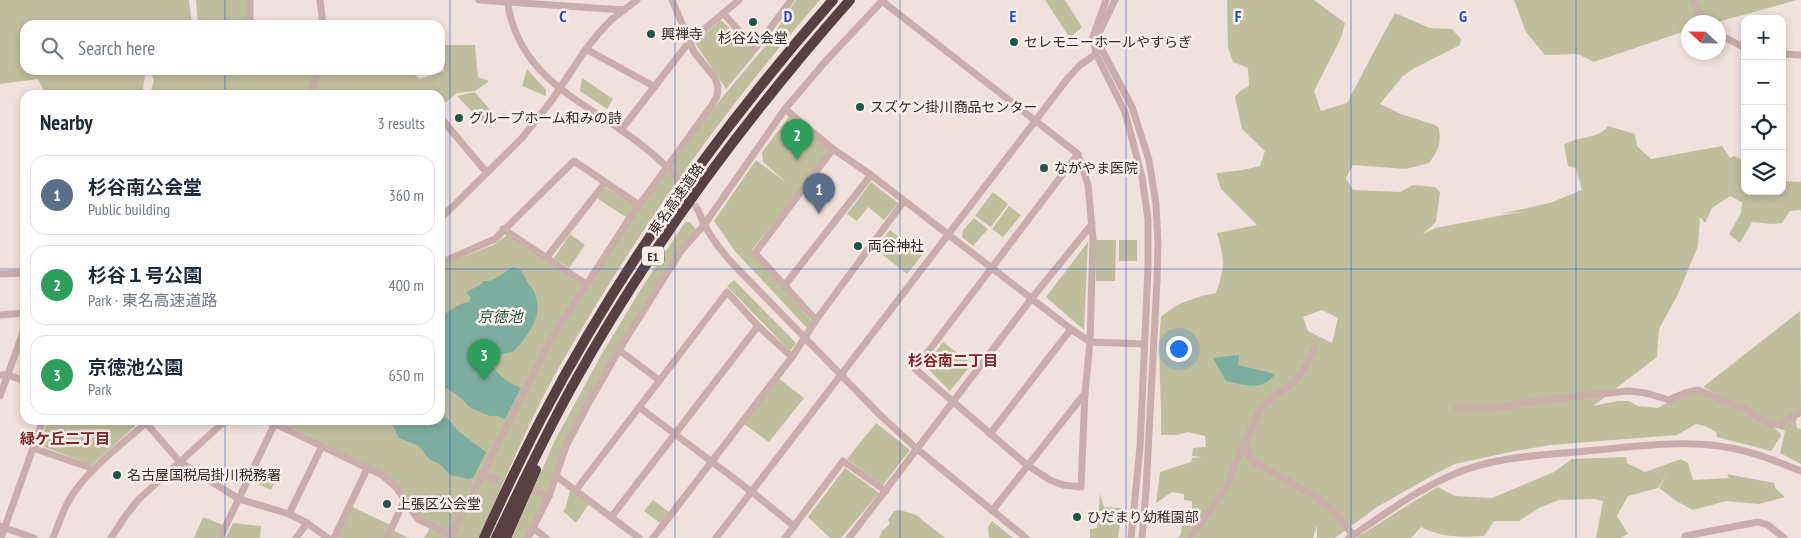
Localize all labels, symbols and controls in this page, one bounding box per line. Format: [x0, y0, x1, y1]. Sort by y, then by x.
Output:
text: C [559, 6, 567, 26]
text: D [784, 6, 793, 26]
text: E [1010, 6, 1017, 26]
text: F [1235, 6, 1242, 26]
text: G [1459, 6, 1467, 26]
north arrow [1681, 15, 1726, 60]
map controls [1741, 15, 1786, 195]
button: + [1741, 15, 1786, 60]
marker: 杉谷公会堂 [747, 16, 759, 28]
search box [20, 20, 445, 75]
place label: 興禅寺 [661, 25, 703, 43]
marker: 興禅寺 [645, 28, 657, 40]
place label: 杉谷公会堂 [718, 29, 788, 47]
place label: セレモニーホールやすらぎ [1024, 33, 1192, 51]
icon: search [38, 34, 66, 62]
text: Search here [78, 36, 155, 60]
marker: セレモニーホールやすらぎ [1008, 36, 1020, 48]
button: − [1741, 60, 1786, 105]
place label: スズケン掛川商品センター [870, 98, 1038, 116]
marker: スズケン掛川商品センター [854, 101, 866, 113]
button: locate [1741, 105, 1786, 150]
text: Nearby [40, 109, 93, 136]
place label: グループホーム和みの詩 [469, 109, 622, 127]
marker: グループホーム和みの詩 [453, 112, 465, 124]
text: 3 results [378, 113, 425, 133]
pin: 2 [781, 119, 813, 160]
button: layers [1741, 150, 1786, 195]
street label: 東名高速道路 [645, 159, 707, 239]
place label: ながやま医院 [1054, 159, 1138, 177]
marker: ながやま医院 [1038, 162, 1050, 174]
pin: 1 [803, 173, 835, 214]
text: 杉谷南公会堂 [88, 175, 202, 199]
text: 1 [53, 185, 61, 205]
text: 360 m [389, 185, 424, 205]
text: Public building [88, 199, 170, 219]
place label: 両谷神社 [868, 237, 924, 255]
marker: 両谷神社 [852, 240, 864, 252]
road number: E1 [642, 247, 664, 266]
text: 杉谷１号公園 [88, 263, 202, 287]
text: 2 [53, 275, 61, 295]
text: 400 m [389, 275, 424, 295]
text: Park · 東名高速道路 [88, 290, 218, 310]
water label: 京徳池 [477, 307, 524, 326]
your location [1166, 336, 1192, 362]
pin: 3 [468, 339, 500, 380]
district label: 杉谷南二丁目 [908, 351, 998, 370]
text: 京徳池公園 [88, 355, 183, 379]
text: 3 [53, 365, 61, 385]
text: 650 m [389, 365, 424, 385]
text: Park [88, 379, 112, 399]
district label: 緑ケ丘二丁目 [20, 429, 110, 448]
place label: 名古屋国税局掛川税務署 [127, 466, 281, 484]
marker: 名古屋国税局掛川税務署 [111, 469, 123, 481]
place label: 上張区公会堂 [397, 495, 481, 513]
marker: 上張区公会堂 [381, 498, 393, 510]
place label: ひだまり幼稚園部 [1087, 508, 1199, 526]
marker: ひだまり幼稚園部 [1071, 511, 1083, 523]

